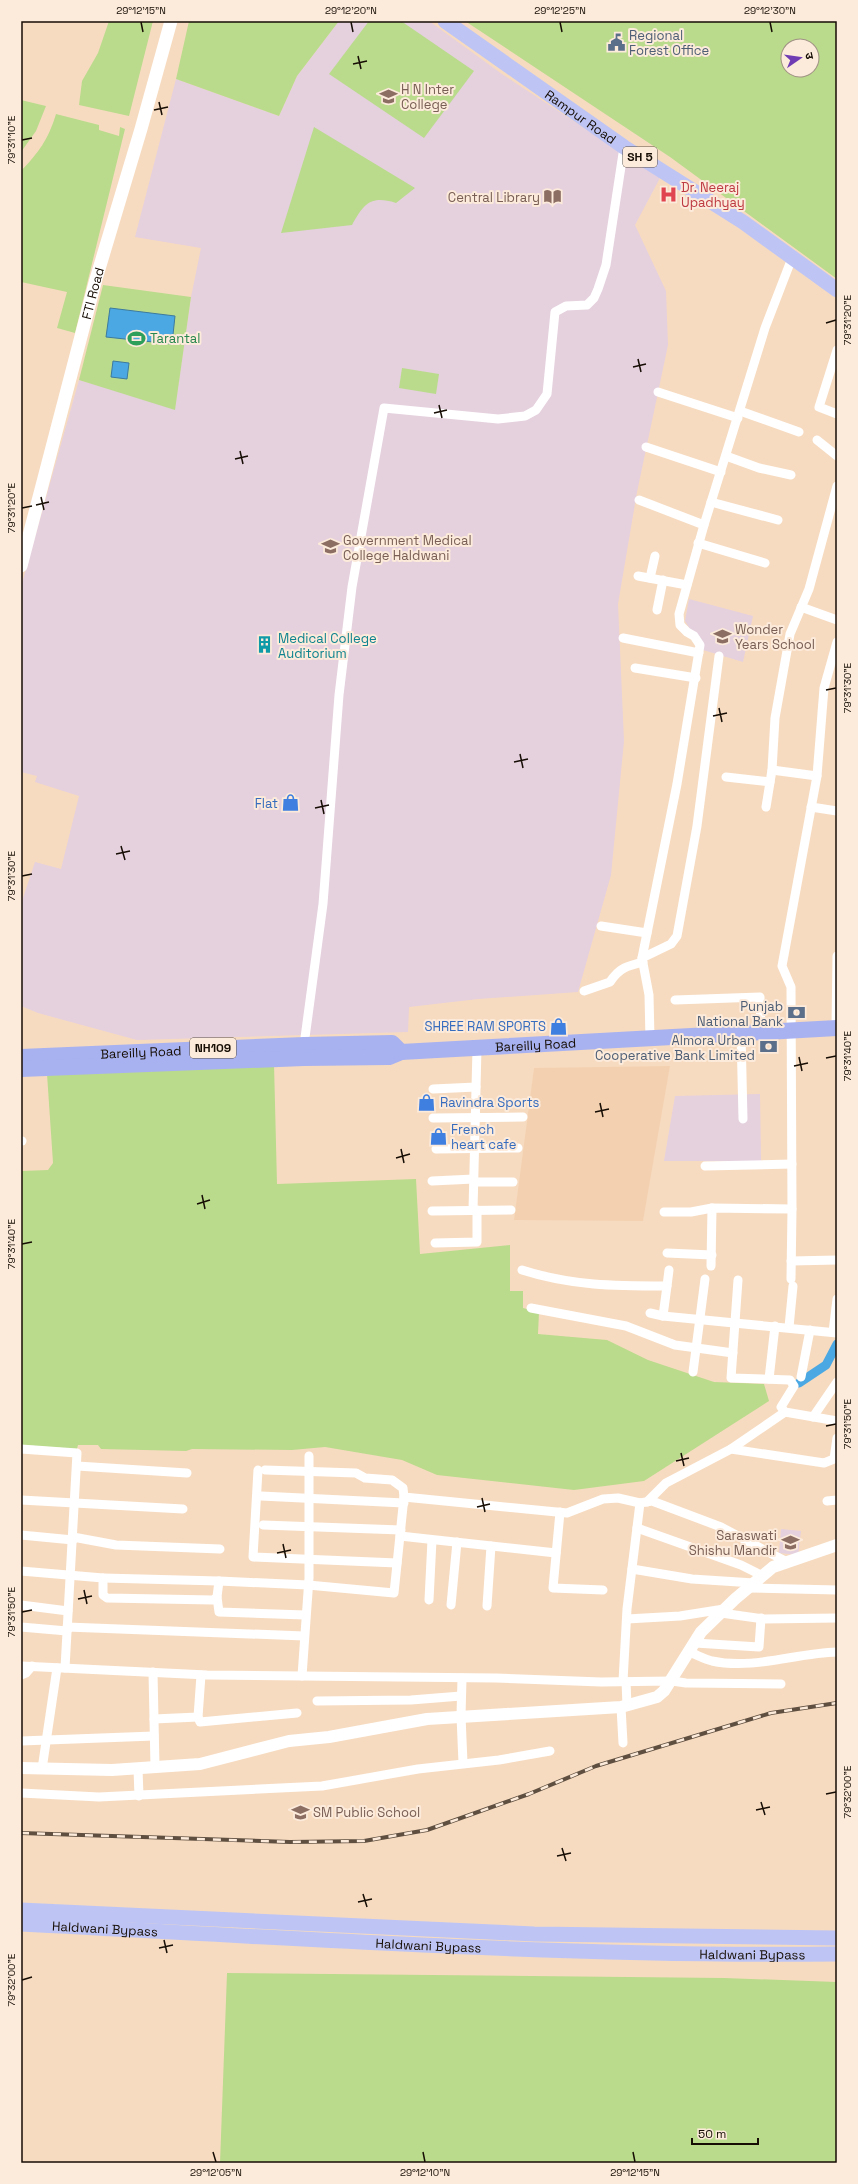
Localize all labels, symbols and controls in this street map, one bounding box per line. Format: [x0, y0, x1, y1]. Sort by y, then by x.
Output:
text: 29°12'15"N [116, 4, 166, 17]
text: 29°12'20"N [325, 4, 377, 17]
text: 29°12'25"N [534, 4, 586, 17]
text: 29°12'30"N [744, 4, 796, 17]
place label: Regional Forest Office [629, 27, 709, 59]
public building icon: Regional Forest Office [606, 32, 626, 52]
north arrow [780, 38, 820, 78]
text: उ [802, 51, 817, 61]
place label: H N Inter College [401, 81, 454, 113]
school or university icon: H N Inter College [378, 86, 398, 106]
street label: Rampur Road [541, 86, 619, 148]
text: 79°31'10"E [5, 115, 18, 164]
road number: SH 5 [623, 147, 657, 167]
place label: Dr. Neeraj Upadhyay [681, 179, 745, 211]
hospital icon: Dr. Neeraj Upadhyay [658, 184, 678, 204]
library icon: Central Library [543, 187, 563, 207]
place label: Central Library [448, 189, 540, 206]
street label: FTI Road [78, 265, 108, 321]
text: 79°31'20"E [841, 294, 854, 345]
sports icon: Tarantal [127, 328, 147, 348]
place label: Tarantal [150, 330, 201, 347]
text: 79°31'20"E [5, 482, 18, 533]
place label: Government Medical College Haldwani [343, 532, 472, 564]
school or university icon: Government Medical College Haldwani [320, 537, 340, 557]
place label: Wonder Years School [735, 621, 815, 653]
school or university icon: Wonder Years School [712, 626, 732, 646]
place label: Medical College Auditorium [278, 630, 377, 662]
building icon: Medical College Auditorium [255, 635, 275, 655]
text: 79°31'30"E [841, 662, 854, 713]
shop icon: Flat [281, 793, 301, 813]
place label: Flat [255, 795, 278, 812]
text: 79°31'30"E [5, 850, 18, 901]
place label: Punjab National Bank [697, 998, 783, 1030]
bank icon: Punjab National Bank [786, 1003, 806, 1023]
shop icon: SHREE RAM SPORTS [549, 1016, 569, 1036]
place label: SHREE RAM SPORTS [424, 1018, 546, 1035]
text: 79°31'40"E [841, 1031, 854, 1081]
place label: Almora Urban Cooperative Bank Limited [595, 1032, 755, 1064]
street label: Bareilly Road [495, 1034, 577, 1056]
bank icon: Almora Urban Cooperative Bank Limited [758, 1037, 778, 1057]
road number: NH109 [190, 1038, 236, 1058]
street label: Bareilly Road [100, 1042, 182, 1063]
shop icon: Ravindra Sports [417, 1092, 437, 1112]
place label: Ravindra Sports [440, 1094, 540, 1111]
place label: French heart cafe [451, 1121, 516, 1153]
shop icon: French heart cafe [428, 1126, 448, 1146]
text: 79°31'40"E [5, 1219, 18, 1269]
text: 79°31'50"E [841, 1398, 854, 1449]
place label: Saraswati Shishu Mandir [689, 1527, 777, 1559]
school or university icon: Saraswati Shishu Mandir [780, 1532, 800, 1552]
text: 79°31'50"E [5, 1586, 18, 1637]
text: 79°32'00"E [841, 1765, 854, 1818]
school or university icon: SM Public School [290, 1802, 310, 1822]
place label: SM Public School [313, 1804, 420, 1821]
street label: Haldwani Bypass [51, 1918, 158, 1940]
street label: Haldwani Bypass [375, 1935, 482, 1957]
street label: Haldwani Bypass [699, 1946, 805, 1963]
text: 79°32'00"E [5, 1953, 18, 2006]
scale bar [692, 2120, 758, 2146]
text: 50 m [698, 2126, 726, 2142]
text: 29°12'05"N [190, 2166, 242, 2179]
text: 29°12'10"N [400, 2166, 450, 2179]
text: 29°12'15"N [610, 2166, 660, 2179]

